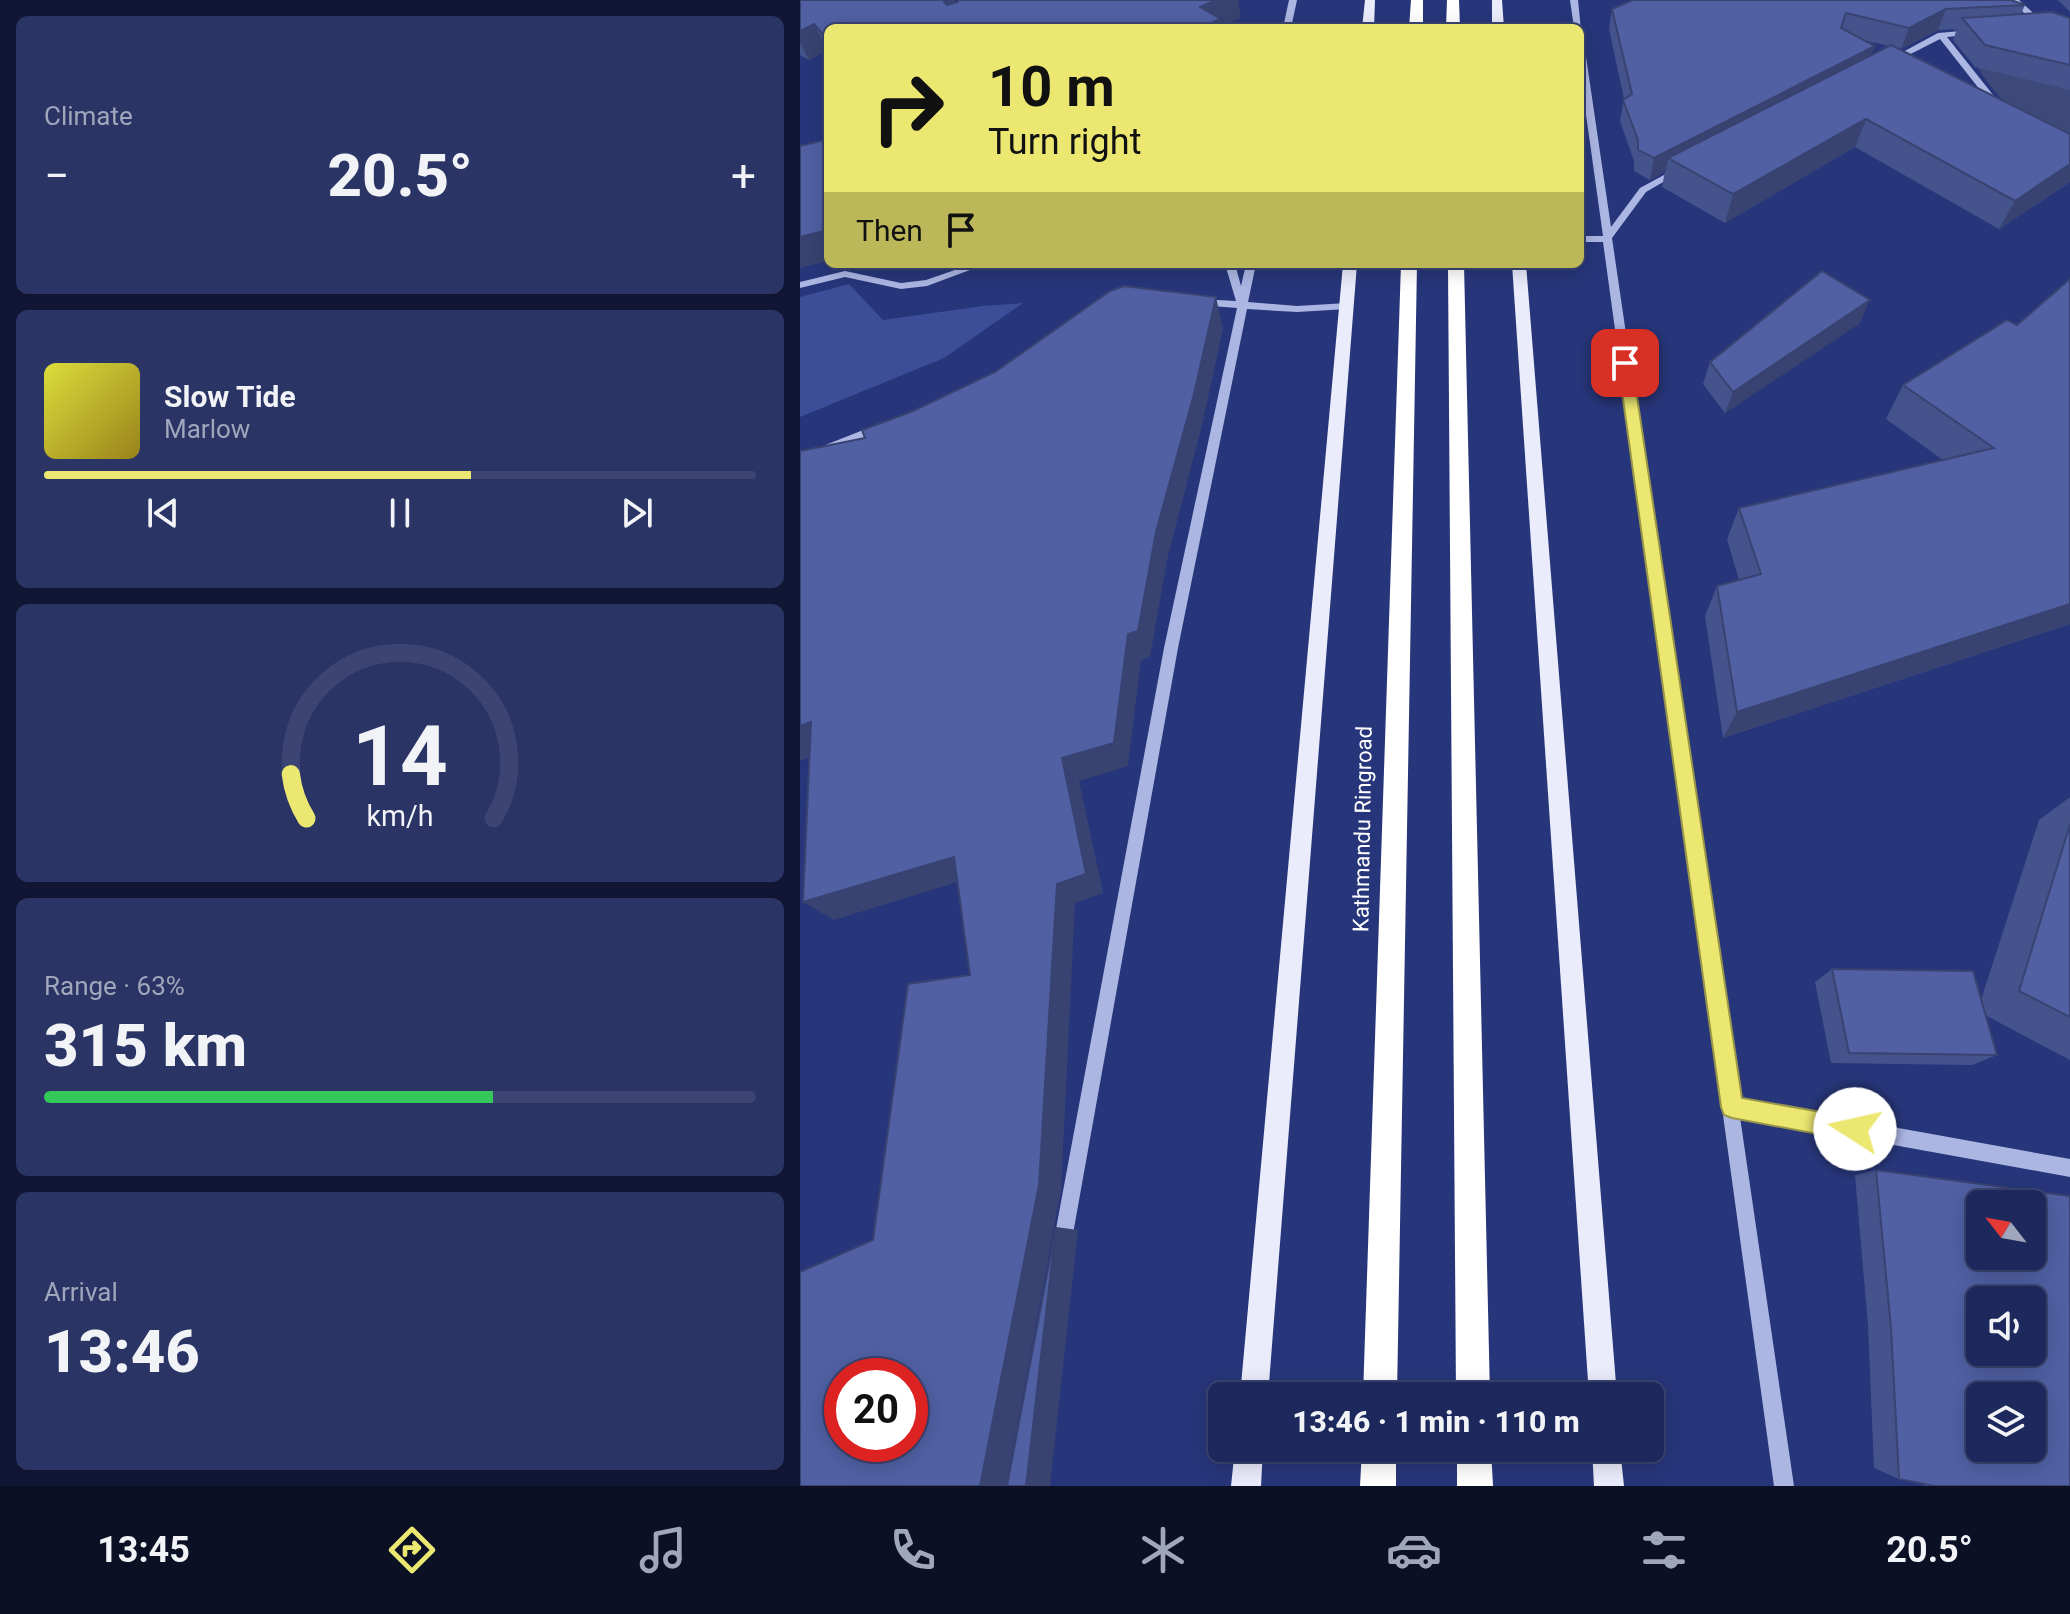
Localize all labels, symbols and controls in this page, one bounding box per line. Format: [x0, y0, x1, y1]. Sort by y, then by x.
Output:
text: 10 m [988, 54, 1115, 120]
icon: right [856, 56, 960, 160]
text: Climate [44, 101, 133, 131]
text: Turn right [988, 121, 1141, 163]
text: 20.5° [328, 140, 473, 211]
text: − [44, 150, 69, 202]
text: + [731, 150, 756, 202]
icon: arrive [939, 208, 983, 252]
text: Then [856, 213, 923, 248]
pin [1591, 329, 1659, 397]
icon: arrive [1603, 341, 1647, 385]
text: Slow Tide [164, 379, 296, 414]
text: Marlow [164, 414, 250, 444]
icon: previous [141, 491, 185, 535]
icon: pause [378, 491, 422, 535]
icon: next [615, 491, 659, 535]
text: 14 [352, 708, 448, 805]
street label: Kathmandu Ringroad [1348, 726, 1377, 932]
text: km/h [366, 799, 434, 833]
text: Range · 63% [44, 971, 185, 1001]
text: 315 km [44, 1010, 247, 1081]
position arrow [1813, 1087, 1897, 1171]
north arrow [1966, 1190, 2046, 1270]
map controls [1966, 1190, 2046, 1462]
text: Arrival [44, 1277, 118, 1307]
button: sound [1966, 1286, 2046, 1366]
text: 13:46 [44, 1316, 200, 1387]
speed limit sign: 20 [824, 1358, 928, 1462]
button: layers [1966, 1382, 2046, 1462]
text: 13:46 · 1 min · 110 m [1292, 1404, 1580, 1439]
icon: directions [384, 1522, 440, 1578]
icon: music [635, 1522, 691, 1578]
icon: phone [885, 1522, 941, 1578]
icon: climate [1135, 1522, 1191, 1578]
icon: car [1386, 1522, 1442, 1578]
icon: filters [1636, 1522, 1692, 1578]
text: 13:45 [97, 1529, 190, 1571]
text: 20.5° [1886, 1529, 1973, 1571]

